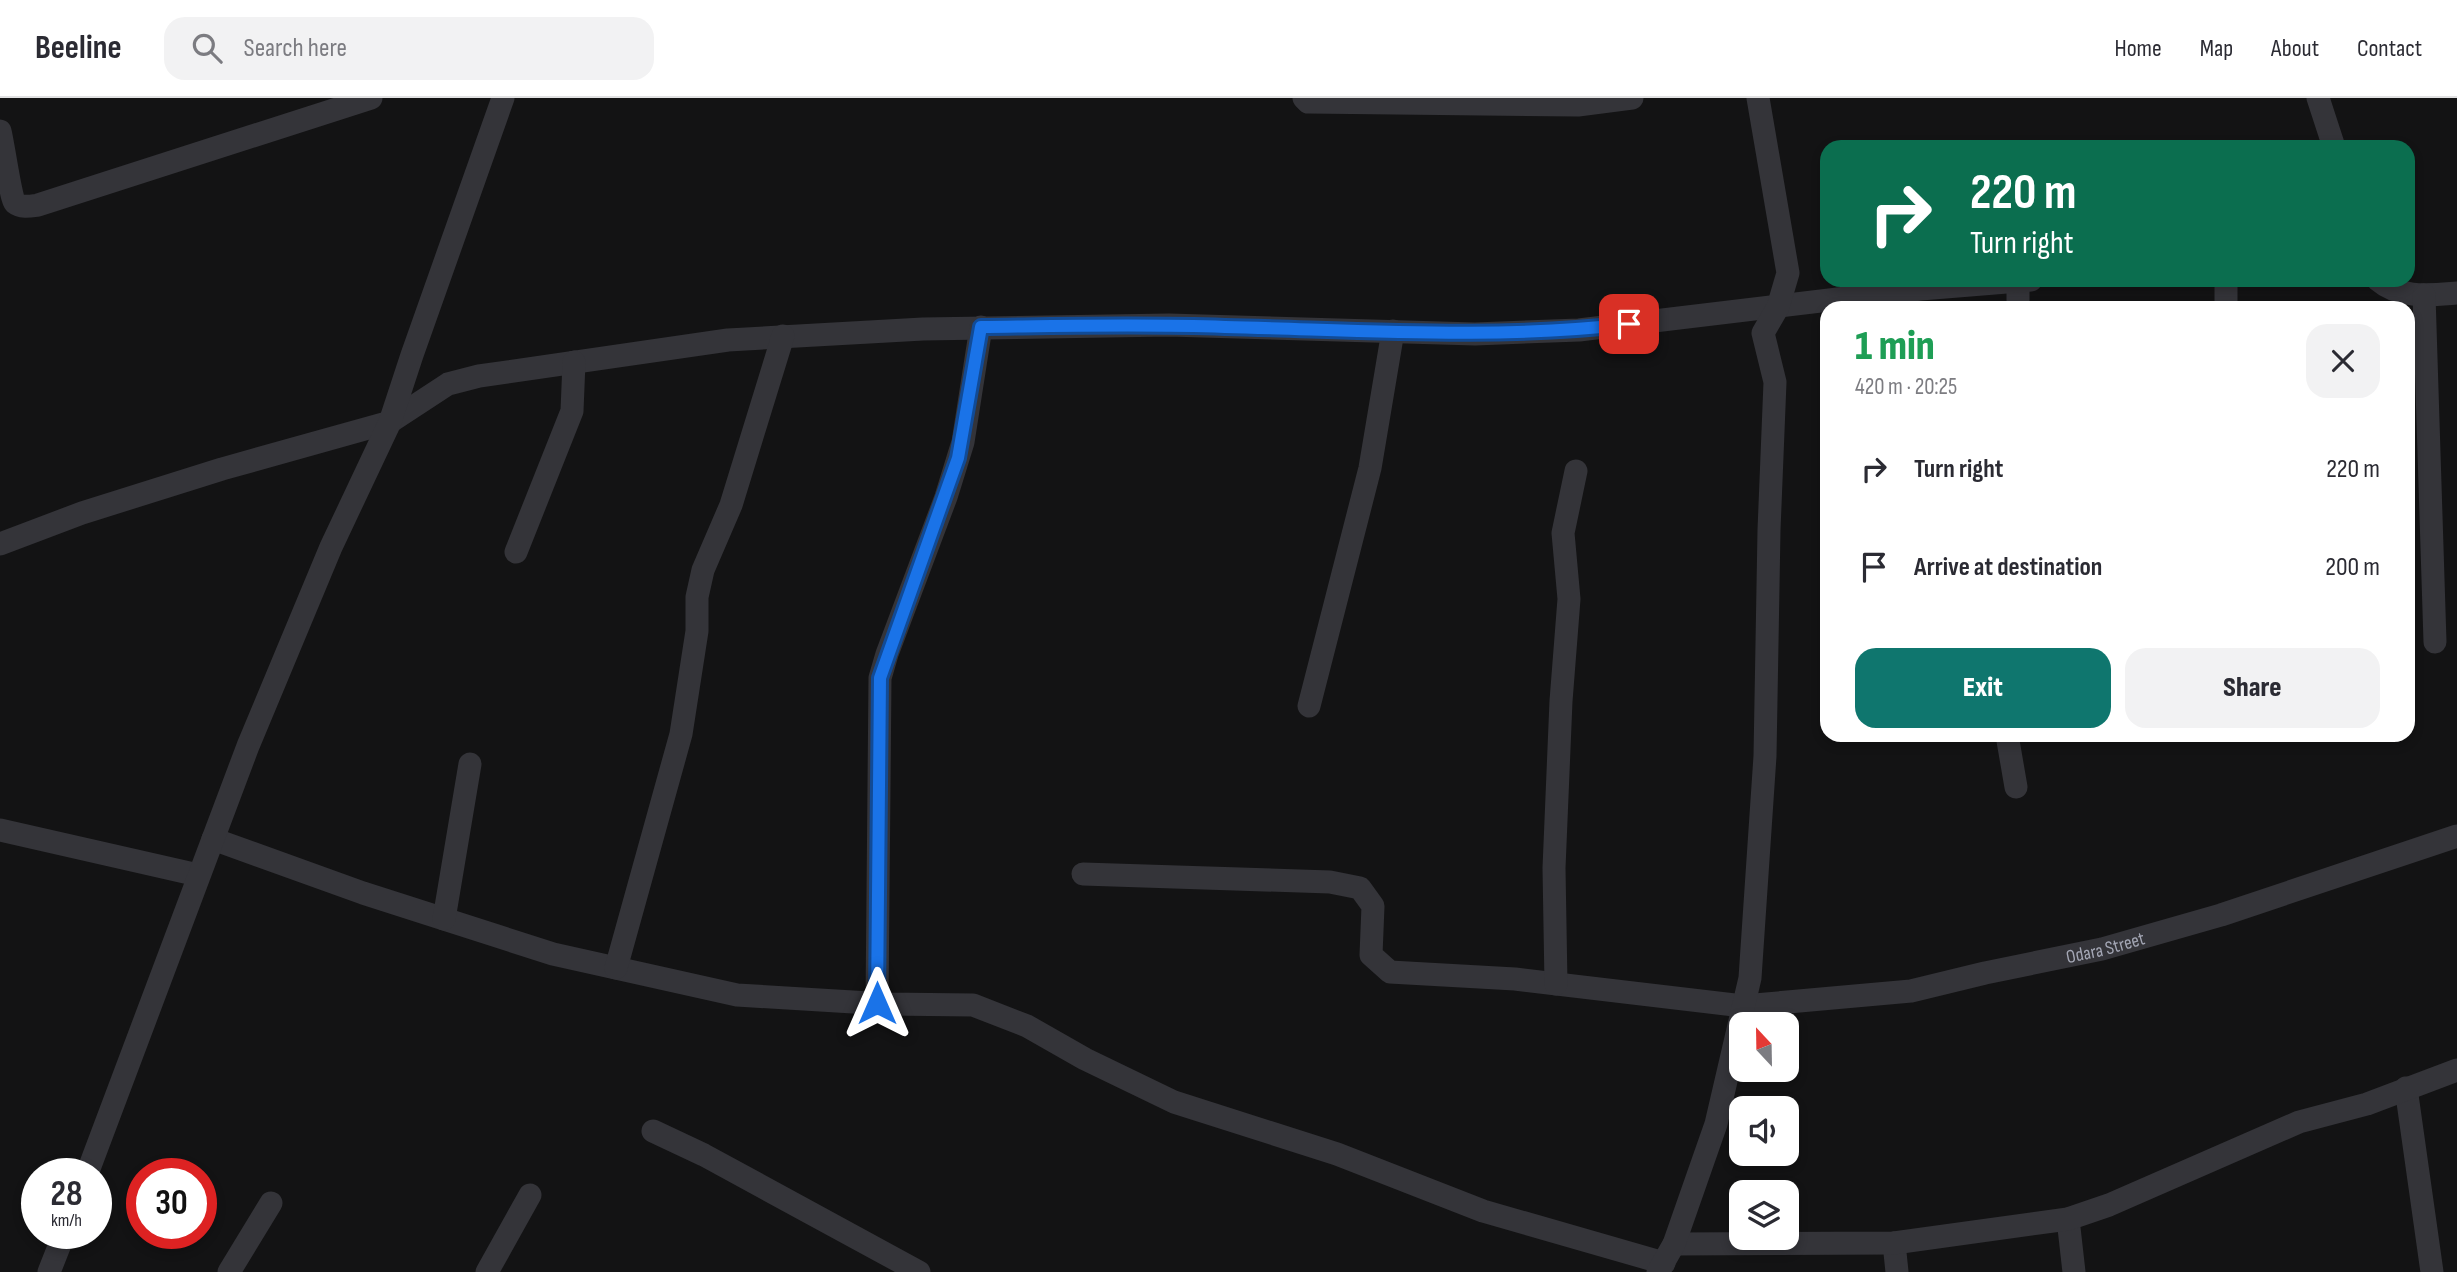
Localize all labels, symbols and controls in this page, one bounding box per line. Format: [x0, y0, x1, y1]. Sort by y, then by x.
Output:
search box [164, 17, 654, 80]
text: Beeline [35, 28, 122, 68]
icon: search [188, 29, 226, 67]
text: Search here [244, 33, 347, 64]
text: Home [2114, 34, 2162, 63]
text: Map [2200, 34, 2233, 63]
text: About [2271, 34, 2319, 63]
text: Contact [2357, 34, 2422, 63]
text: 220 m [1970, 164, 2076, 223]
icon: right [1855, 168, 1946, 259]
text: Turn right [1970, 224, 2074, 263]
pin [1599, 294, 1659, 354]
icon: arrive [1610, 305, 1648, 343]
text: 1 min [1855, 321, 1935, 372]
button: close [2306, 324, 2380, 398]
text: 420 m · 20:25 [1855, 373, 1957, 401]
icon: right [1855, 450, 1893, 488]
text: Turn right [1914, 454, 2003, 485]
text: 220 m [2326, 454, 2380, 485]
icon: arrive [1855, 548, 1893, 586]
text: Arrive at destination [1914, 552, 2102, 583]
text: 200 m [2325, 552, 2380, 583]
button: Exit [1855, 648, 2111, 728]
button: Share [2125, 648, 2380, 728]
street label: Odara Street [2064, 927, 2148, 969]
position arrow [840, 966, 914, 1040]
north arrow [1729, 1012, 1799, 1082]
map controls [1729, 1012, 1799, 1250]
button: sound [1729, 1096, 1799, 1166]
speed limit sign: 30 [126, 1158, 217, 1249]
text: 28 [51, 1173, 82, 1216]
button: layers [1729, 1180, 1799, 1250]
text: km/h [51, 1210, 82, 1231]

